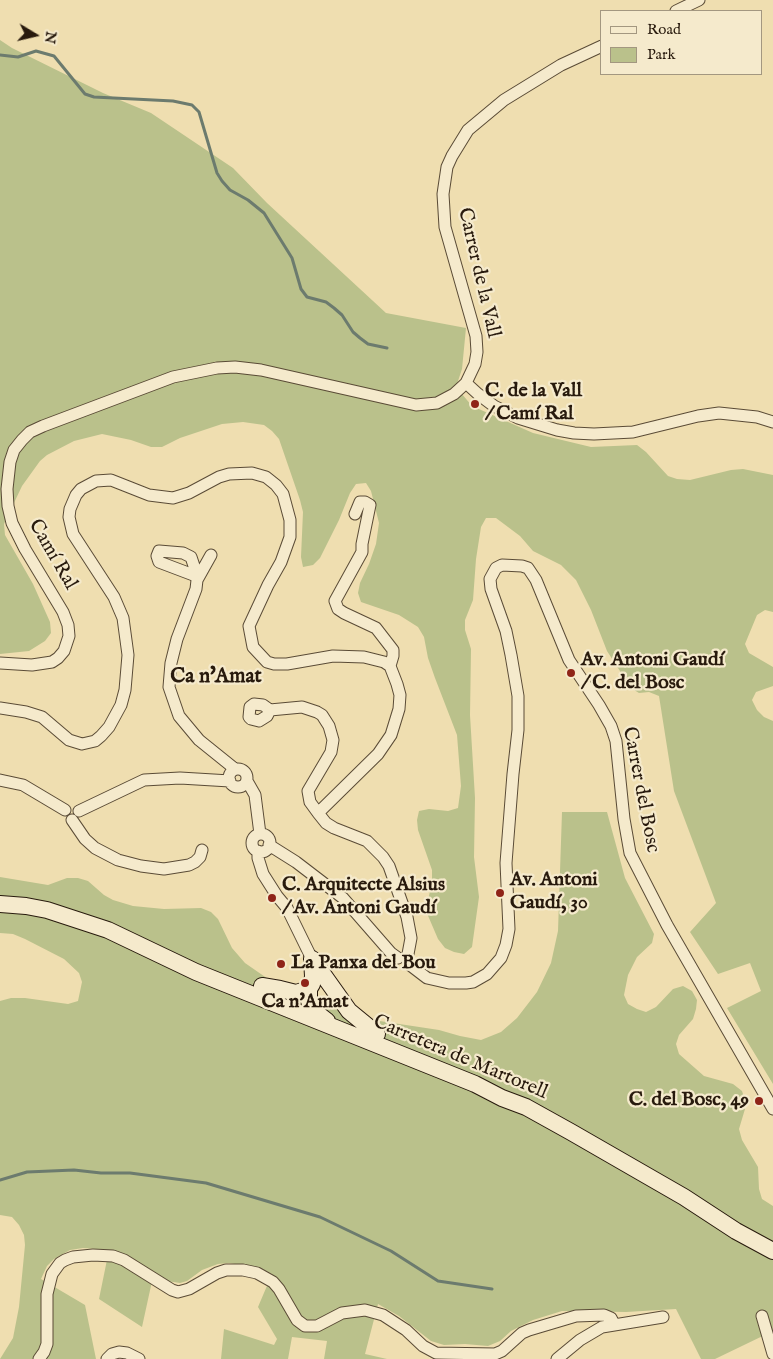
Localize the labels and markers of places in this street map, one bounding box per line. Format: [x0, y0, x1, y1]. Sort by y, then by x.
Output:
place label: C. de la Vall / Camí Ral [485, 380, 582, 427]
marker: C. de la Vall / Camí Ral [469, 398, 481, 410]
place label: Av. Antoni Gaudí / C. del Bosc [581, 649, 724, 696]
marker: Av. Antoni Gaudí / C. del Bosc [565, 667, 577, 679]
place label: Av. Antoni Gaudí, 30 [510, 869, 598, 916]
place label: C. Arquitecte Alsius / Av. Antoni Gaudí [282, 874, 445, 921]
marker: Av. Antoni Gaudí, 30 [494, 887, 506, 899]
marker: C. Arquitecte Alsius / Av. Antoni Gaudí [266, 892, 278, 904]
place label: La Panxa del Bou [291, 952, 436, 976]
marker: La Panxa del Bou [275, 958, 287, 970]
marker: Ca n'Amat [299, 977, 311, 989]
place label: Ca n'Amat [261, 991, 349, 1015]
place label: C. del Bosc, 49 [629, 1089, 749, 1113]
marker: C. del Bosc, 49 [753, 1095, 765, 1107]

